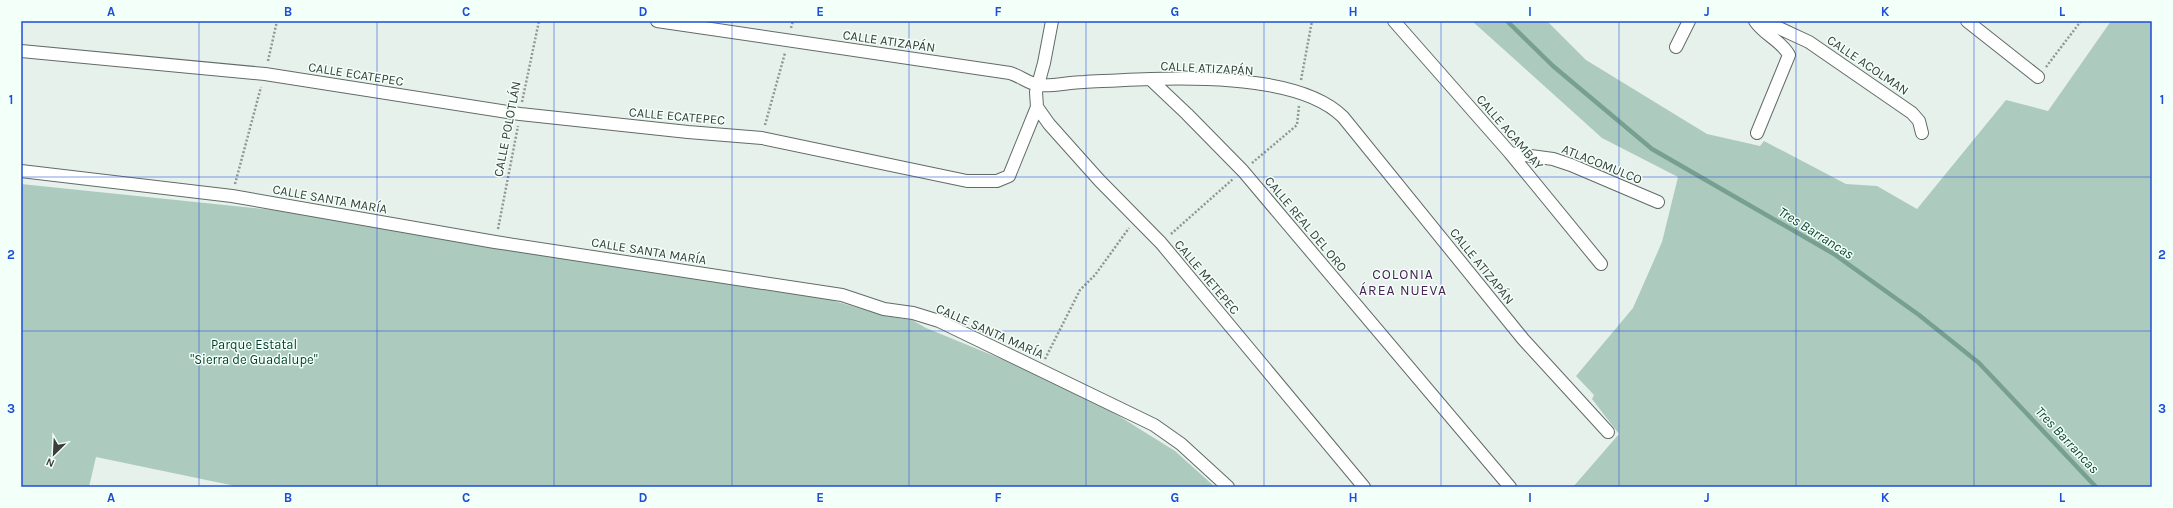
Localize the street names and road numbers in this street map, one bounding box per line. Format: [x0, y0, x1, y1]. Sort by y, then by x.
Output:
street label: CALLE ATIZAPÁN [842, 25, 937, 55]
street label: CALLE ACOLMAN [1824, 32, 1912, 98]
street label: CALLE ATIZAPÁN [1160, 56, 1254, 78]
street label: CALLE ECATEPEC [307, 59, 405, 89]
street label: CALLE POLOTLÁN [488, 80, 524, 178]
street label: CALLE ACAMBAY [1473, 92, 1547, 172]
street label: CALLE ECATEPEC [628, 104, 726, 128]
street label: ATLACOMULCO [1560, 141, 1644, 187]
street label: CALLE REAL DEL ORO [1262, 173, 1350, 275]
street label: CALLE SANTA MARÍA [271, 180, 389, 217]
street label: CALLE ATIZAPÁN [1447, 224, 1519, 307]
street label: CALLE SANTA MARÍA [590, 233, 708, 268]
street label: CALLE METEPEC [1171, 237, 1243, 317]
street label: CALLE SANTA MARÍA [934, 299, 1047, 362]

